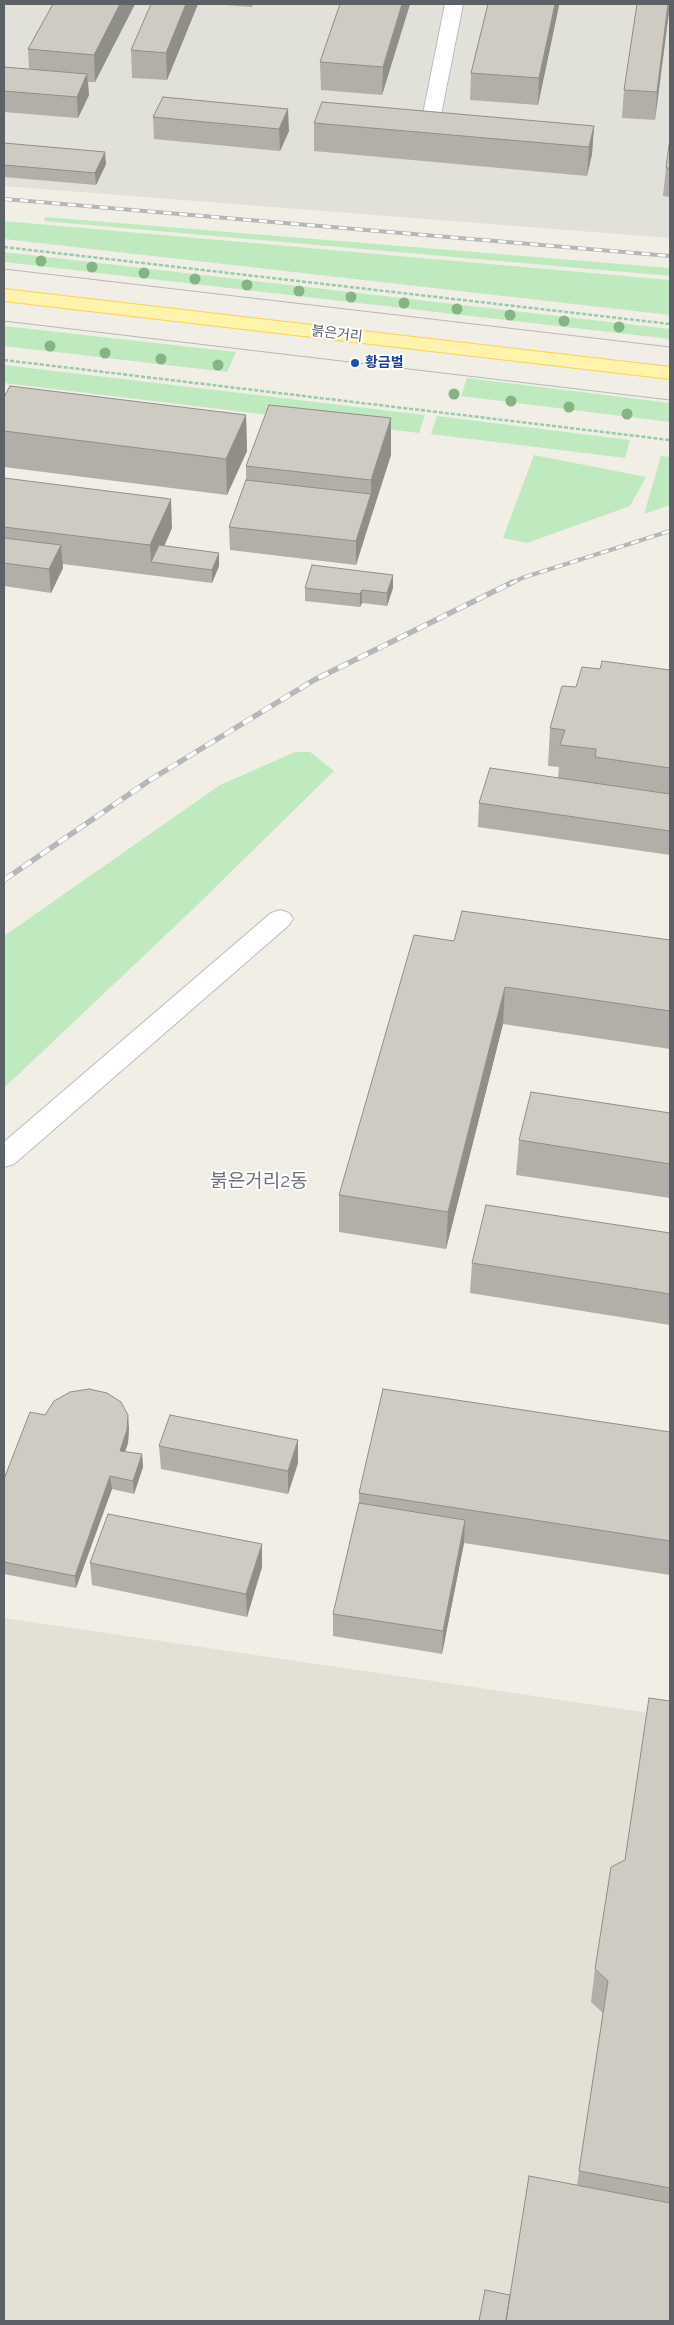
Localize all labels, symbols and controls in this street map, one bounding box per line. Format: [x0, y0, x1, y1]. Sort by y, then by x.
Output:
street label: 붉은거리 [310, 323, 364, 345]
place label: 황금벌 [365, 355, 404, 371]
marker: 황금벌 [349, 357, 361, 369]
district label: 붉은거리2동 [210, 1170, 308, 1192]

